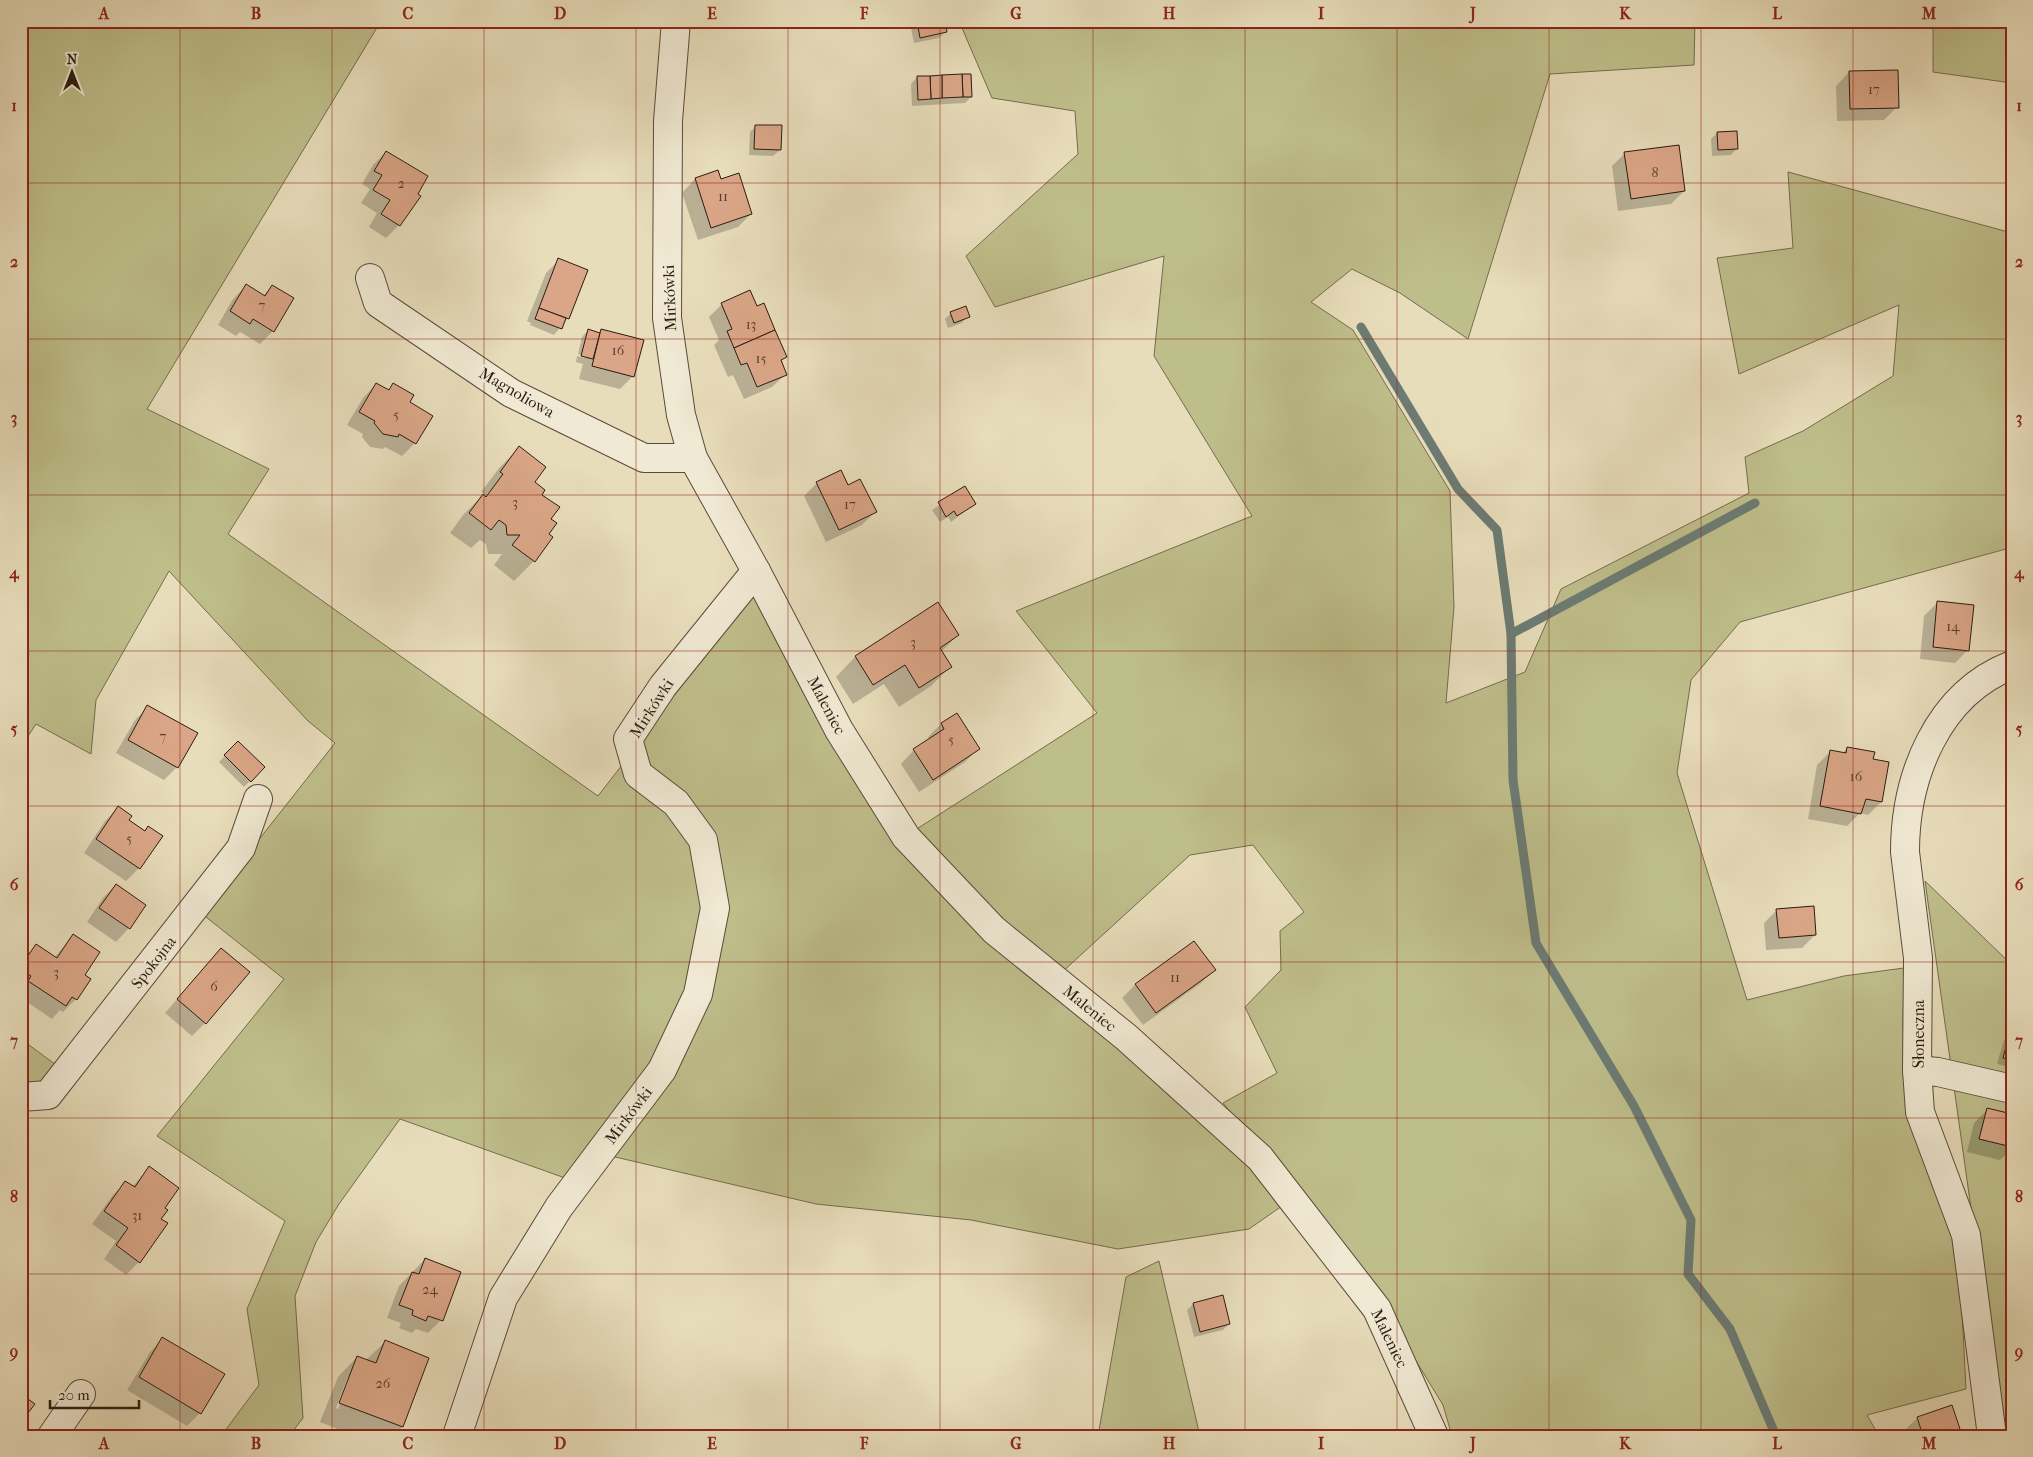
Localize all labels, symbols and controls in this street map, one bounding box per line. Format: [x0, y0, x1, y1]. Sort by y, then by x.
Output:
text: A [98, 4, 110, 23]
text: B [251, 4, 261, 23]
text: C [403, 4, 414, 23]
text: D [554, 4, 566, 23]
text: E [707, 4, 717, 23]
text: F [859, 4, 869, 23]
text: G [1010, 4, 1022, 23]
text: H [1163, 4, 1176, 23]
text: I [1318, 4, 1325, 23]
text: J [1468, 4, 1476, 24]
text: K [1619, 4, 1632, 23]
text: L [1772, 4, 1782, 23]
text: M [1921, 4, 1937, 23]
north arrow [48, 48, 98, 98]
text: N [67, 51, 78, 68]
house number: 17 [1868, 81, 1880, 98]
text: 1 [11, 96, 17, 115]
text: 1 [2016, 96, 2022, 115]
house number: 8 [1651, 164, 1659, 181]
house number: 2 [397, 175, 405, 192]
house number: 11 [718, 188, 728, 205]
text: 2 [10, 252, 18, 271]
text: 2 [2015, 252, 2023, 271]
street label: Mirkówki [659, 264, 680, 332]
house number: 7 [259, 297, 266, 314]
house number: 13 [746, 316, 756, 333]
house number: 16 [612, 342, 625, 359]
house number: 15 [756, 350, 767, 367]
street label: Magnoliowa [476, 363, 558, 422]
house number: 5 [393, 406, 399, 423]
text: 3 [11, 408, 17, 428]
text: 3 [2016, 408, 2022, 428]
house number: 3 [512, 494, 518, 511]
house number: 17 [844, 496, 856, 513]
text: 4 [8, 563, 20, 583]
text: 4 [2013, 563, 2025, 583]
house number: 14 [1946, 618, 1960, 635]
house number: 3 [910, 634, 916, 651]
street label: Maleniec [803, 673, 850, 738]
street label: Mirkówki [625, 675, 678, 741]
text: 5 [11, 719, 18, 738]
text: 5 [2016, 719, 2023, 738]
house number: 7 [160, 728, 167, 745]
house number: 5 [948, 731, 954, 748]
house number: 16 [1850, 768, 1863, 785]
house number: 5 [126, 830, 132, 847]
text: 6 [10, 875, 19, 894]
text: 6 [2015, 875, 2024, 894]
street label: Spokojna [127, 932, 180, 992]
house number: 3 [53, 964, 59, 981]
house number: 11 [1170, 969, 1180, 986]
house number: 6 [210, 978, 218, 995]
street label: Maleniec [1059, 981, 1120, 1036]
street label: Słoneczna [1909, 999, 1928, 1068]
text: 7 [9, 1031, 18, 1050]
text: 7 [2014, 1031, 2023, 1050]
street label: Mirkówki [601, 1083, 656, 1148]
text: 8 [10, 1187, 18, 1206]
text: 8 [2015, 1187, 2023, 1206]
house number: 31 [132, 1207, 142, 1224]
house number: 24 [422, 1281, 438, 1298]
street label: Maleniec [1367, 1306, 1412, 1371]
text: 9 [9, 1342, 18, 1362]
text: 9 [2014, 1342, 2023, 1362]
house number: 26 [376, 1375, 391, 1392]
scale bar [50, 1377, 139, 1409]
text: 20 m [58, 1386, 90, 1404]
text: A [98, 1434, 110, 1453]
text: B [251, 1434, 261, 1453]
text: C [403, 1434, 414, 1453]
text: D [554, 1434, 566, 1453]
text: E [707, 1434, 717, 1453]
text: F [859, 1434, 869, 1453]
text: G [1010, 1434, 1022, 1453]
text: H [1163, 1434, 1176, 1453]
text: I [1318, 1434, 1325, 1453]
text: J [1468, 1434, 1476, 1454]
text: K [1619, 1434, 1632, 1453]
text: L [1772, 1434, 1782, 1453]
text: M [1921, 1434, 1937, 1453]

